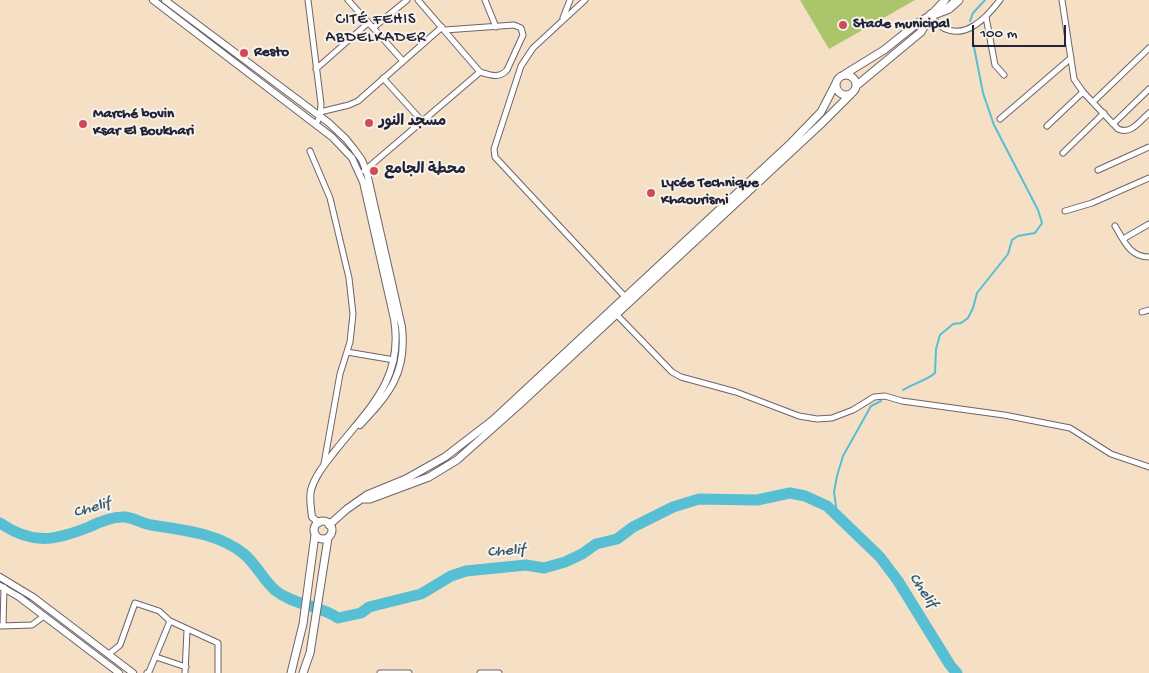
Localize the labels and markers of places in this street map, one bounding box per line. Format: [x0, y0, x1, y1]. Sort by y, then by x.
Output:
place label: Stade municipal [853, 16, 950, 34]
marker: Stade municipal [837, 19, 849, 31]
place label: Resto [254, 44, 289, 62]
marker: Resto [238, 47, 250, 59]
place label: Marché bovin Ksar El Boukhari [93, 106, 194, 141]
place label: مسجد النور [379, 114, 446, 132]
marker: مسجد النور [363, 117, 375, 129]
marker: Marché bovin Ksar El Boukhari [77, 118, 89, 130]
place label: محطة الجامع [384, 162, 466, 180]
marker: محطة الجامع [368, 165, 380, 177]
place label: Lycée Technique Khaourismi [661, 175, 759, 210]
marker: Lycée Technique Khaourismi [645, 187, 657, 199]

